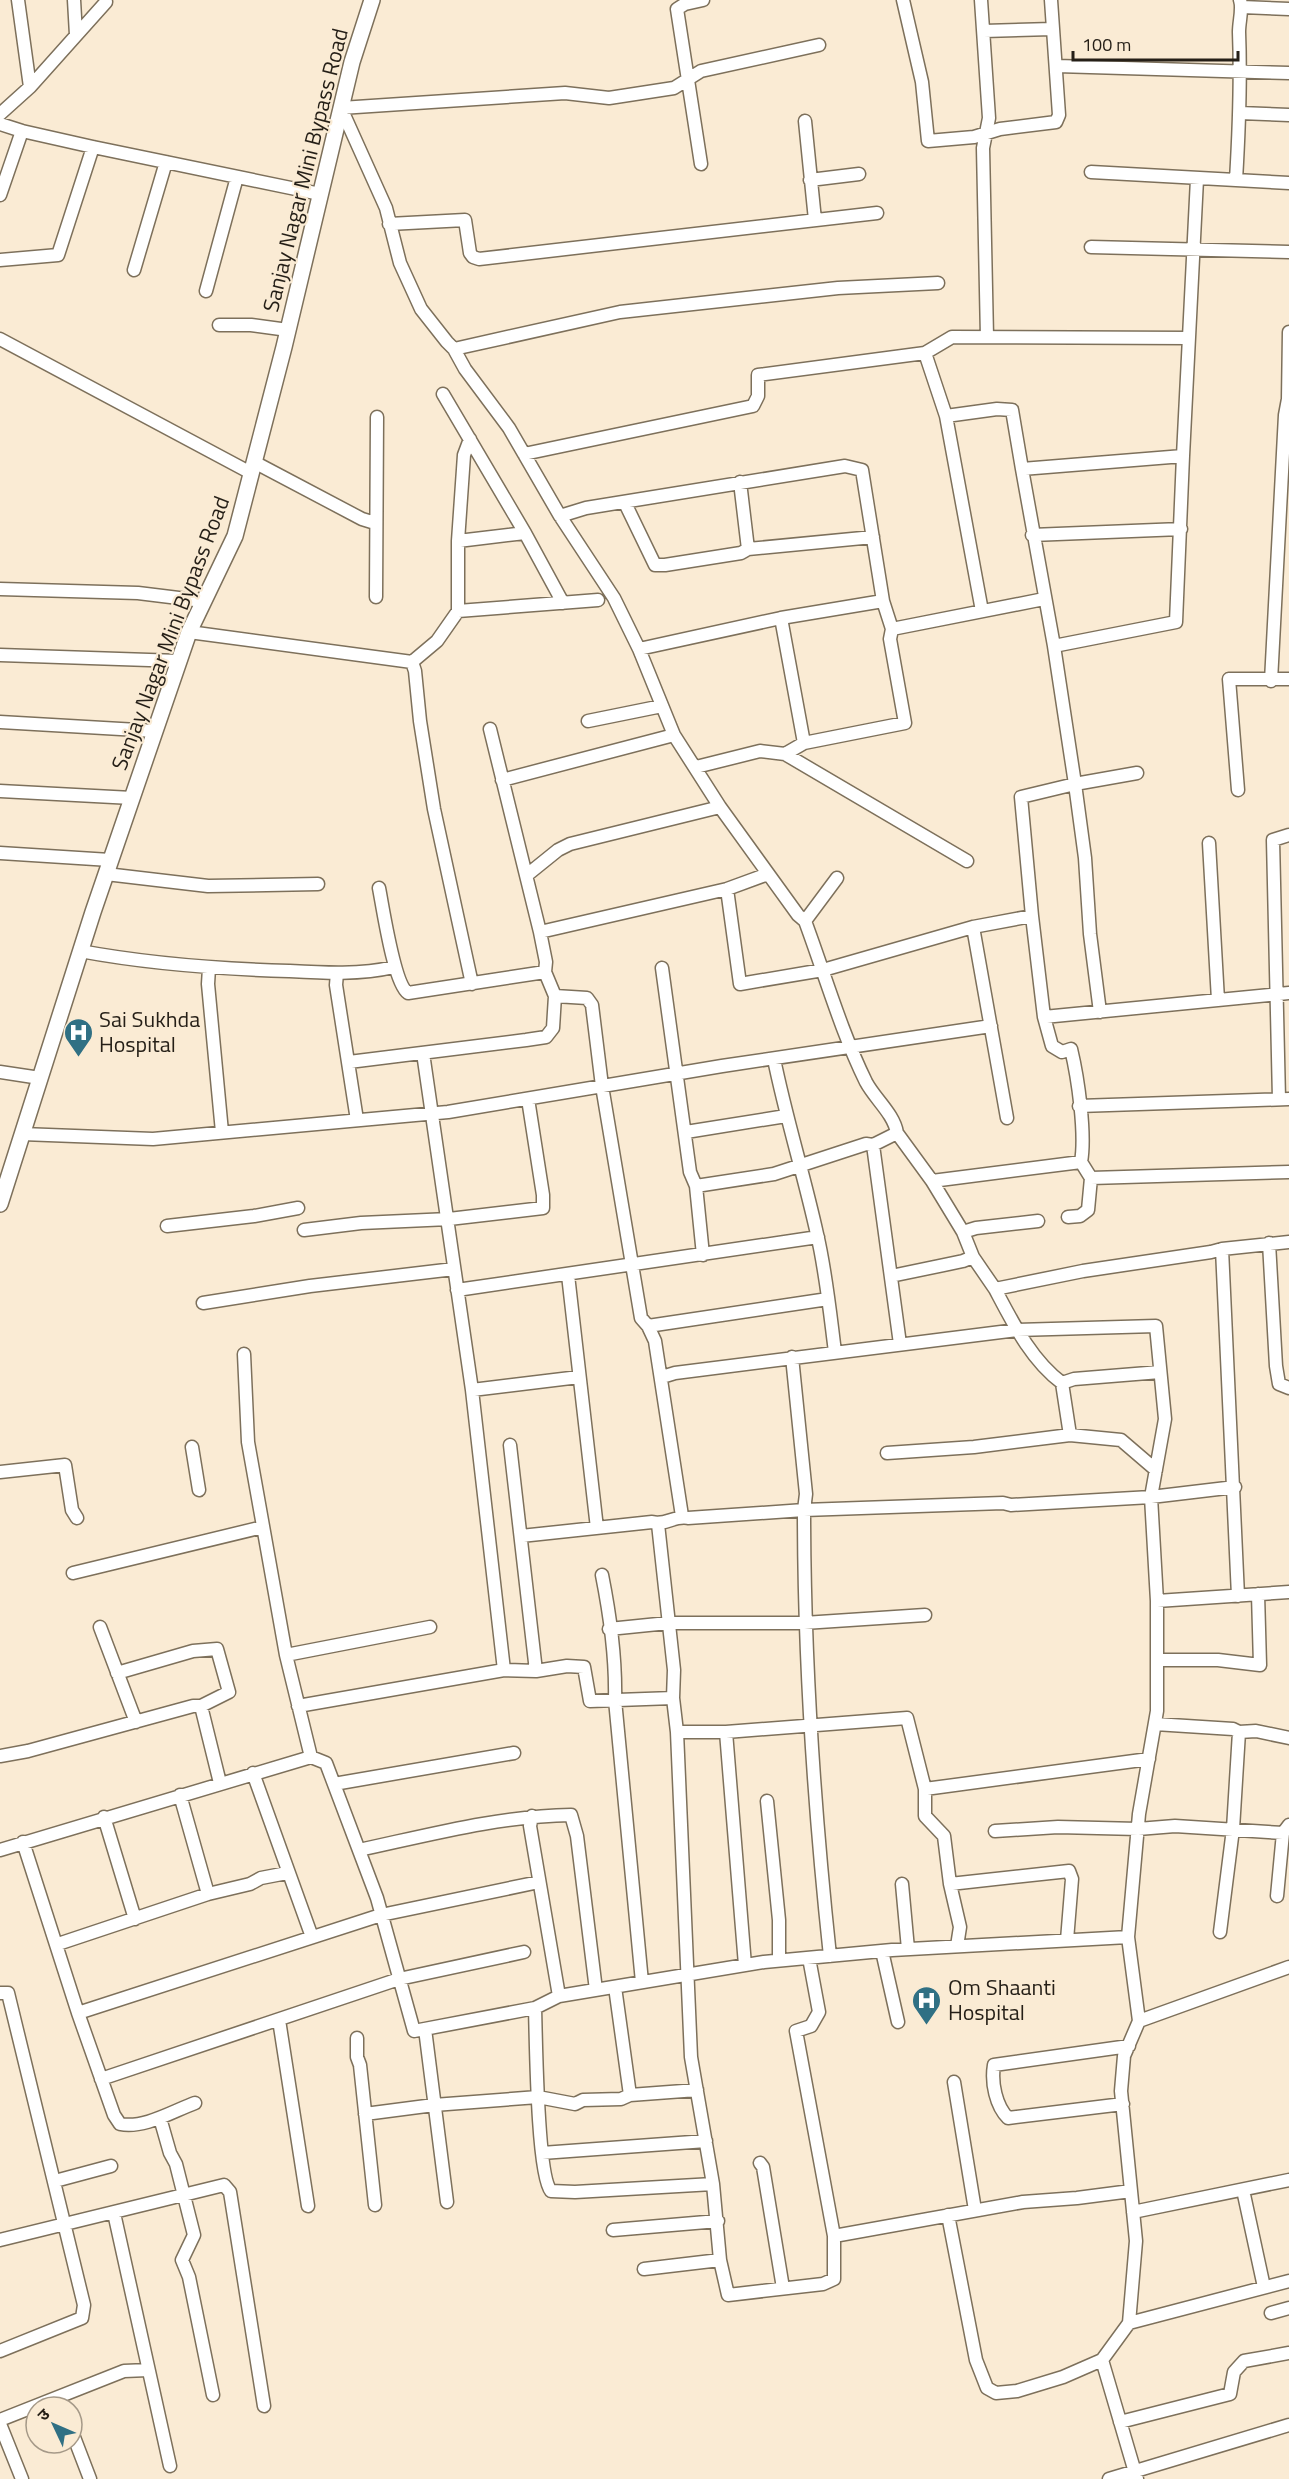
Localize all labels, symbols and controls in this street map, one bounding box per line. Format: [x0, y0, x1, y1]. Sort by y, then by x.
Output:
scale bar [1073, 24, 1238, 62]
street label: Sanjay Nagar Mini Bypass Road [253, 25, 357, 315]
text: 100 m [1082, 31, 1131, 58]
street label: Sanjay Nagar Mini Bypass Road [102, 491, 238, 775]
place label: Sai Sukhda Hospital [99, 1002, 200, 1061]
hospital icon: Sai Sukhda Hospital [62, 1016, 94, 1058]
place label: Om Shaanti Hospital [948, 1970, 1056, 2029]
hospital icon: Om Shaanti Hospital [911, 1984, 943, 2026]
north arrow [24, 2395, 84, 2455]
text: उ [31, 2402, 56, 2426]

